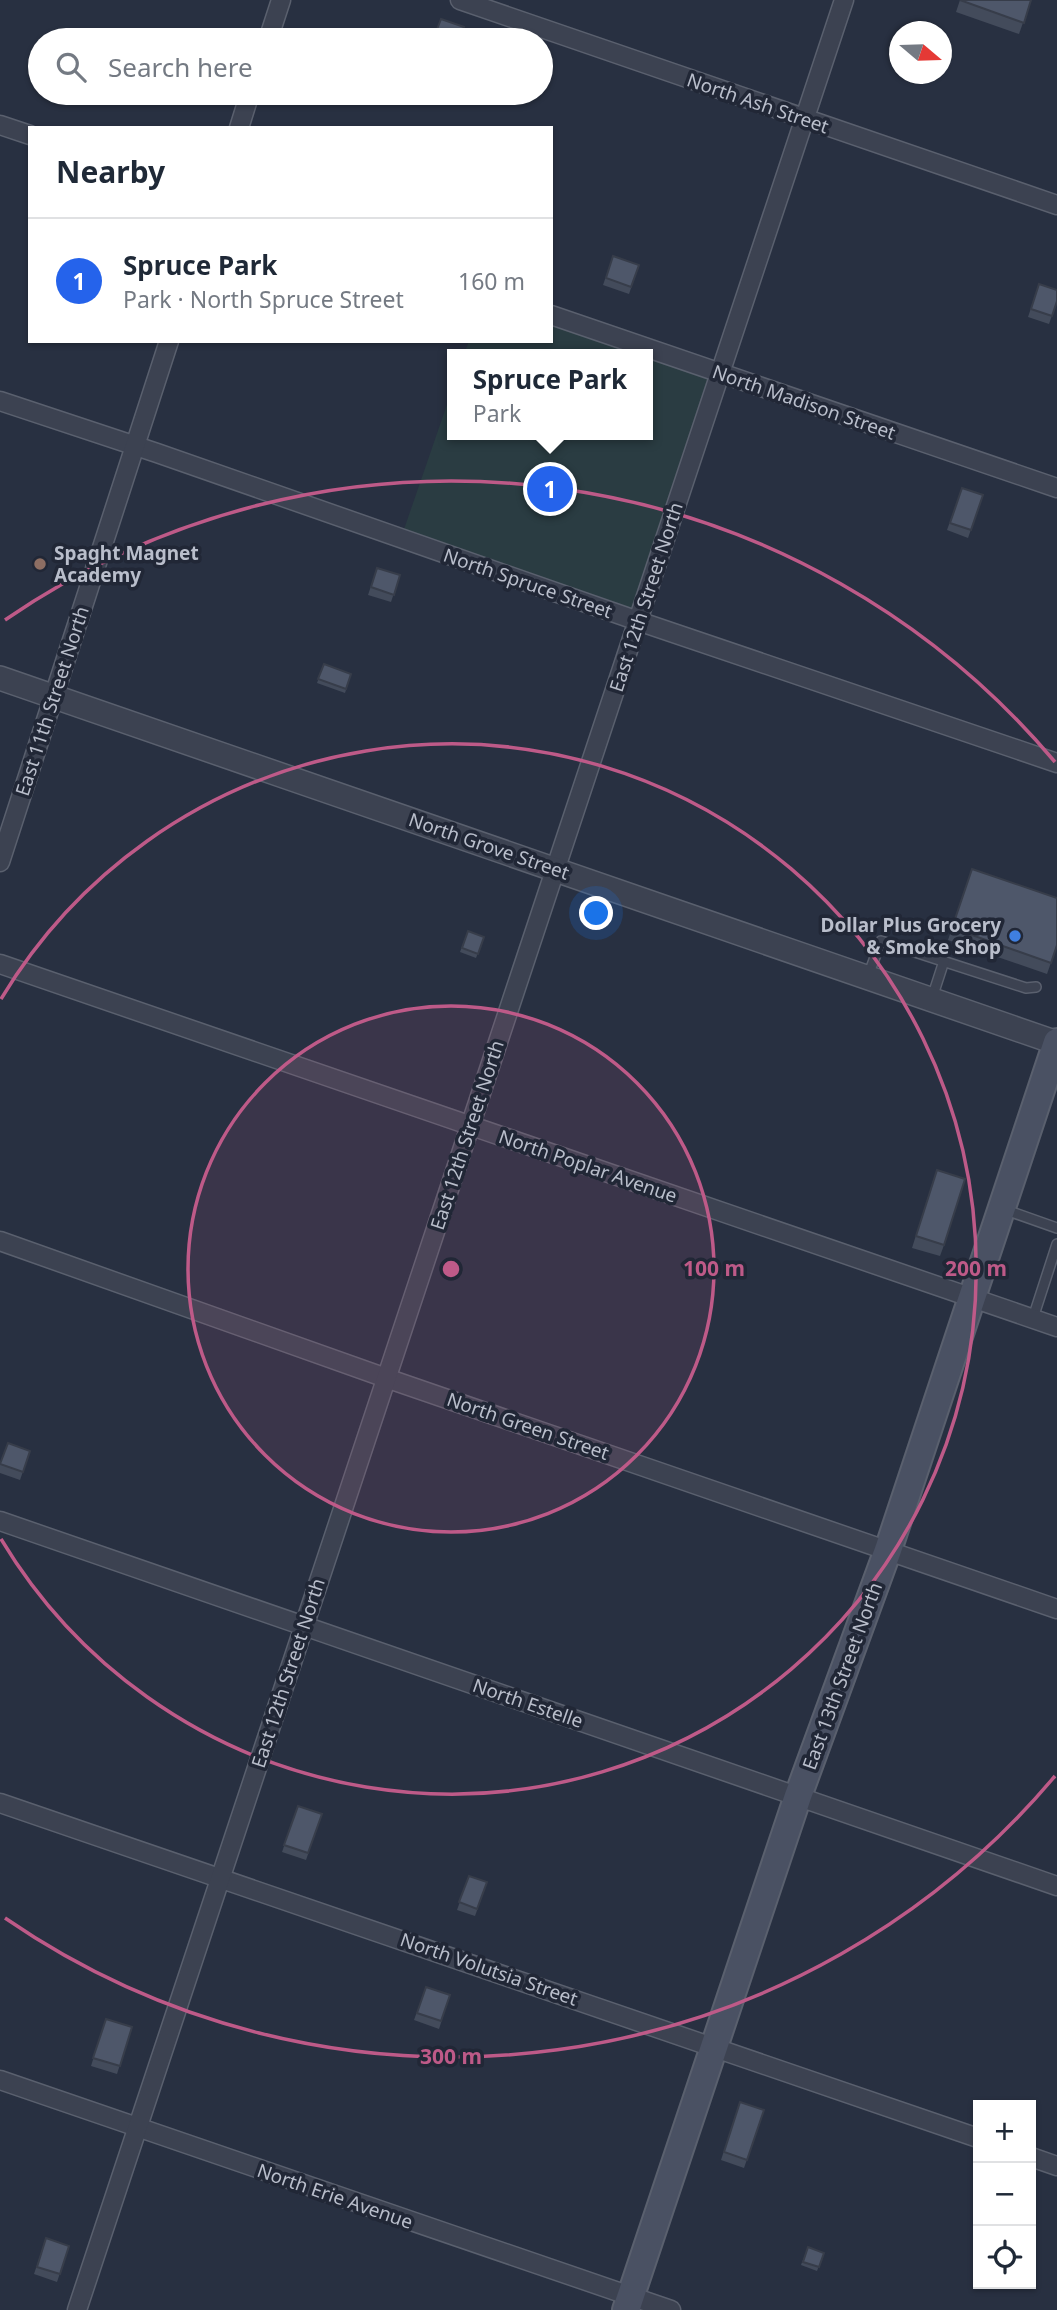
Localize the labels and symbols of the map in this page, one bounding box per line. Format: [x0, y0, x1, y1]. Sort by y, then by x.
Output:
north arrow [889, 21, 952, 84]
street label: North Ash Street [684, 67, 832, 139]
street label: North Madison Street [709, 358, 899, 446]
pin: 1 [527, 463, 573, 515]
street label: East 12th Street North [603, 499, 689, 695]
place label: Spaght Magnet Academy [54, 540, 199, 588]
street label: North Spruce Street [440, 542, 616, 624]
marker: Spaght Magnet Academy [32, 556, 48, 572]
street label: East 11th Street North [9, 603, 95, 799]
street label: North Grove Street [405, 806, 573, 886]
your location [579, 896, 613, 930]
place label: Dollar Plus Grocery & Smoke Shop [821, 912, 1001, 960]
marker: Dollar Plus Grocery & Smoke Shop [1007, 928, 1023, 944]
street label: East 12th Street North [424, 1037, 510, 1233]
street label: North Poplar Avenue [495, 1123, 681, 1209]
text: 100 m [683, 1254, 745, 1282]
text: 200 m [945, 1254, 1007, 1282]
centre of rings [439, 1257, 463, 1281]
street label: North Green Street [443, 1386, 613, 1466]
street label: East 12th Street North [245, 1575, 331, 1771]
street label: East 13th Street North [796, 1579, 888, 1773]
street label: North Estelle [469, 1672, 587, 1734]
street label: North Volutsia Street [397, 1926, 581, 2012]
text: 300 m [420, 2042, 482, 2070]
street label: North Erie Avenue [254, 2157, 416, 2235]

